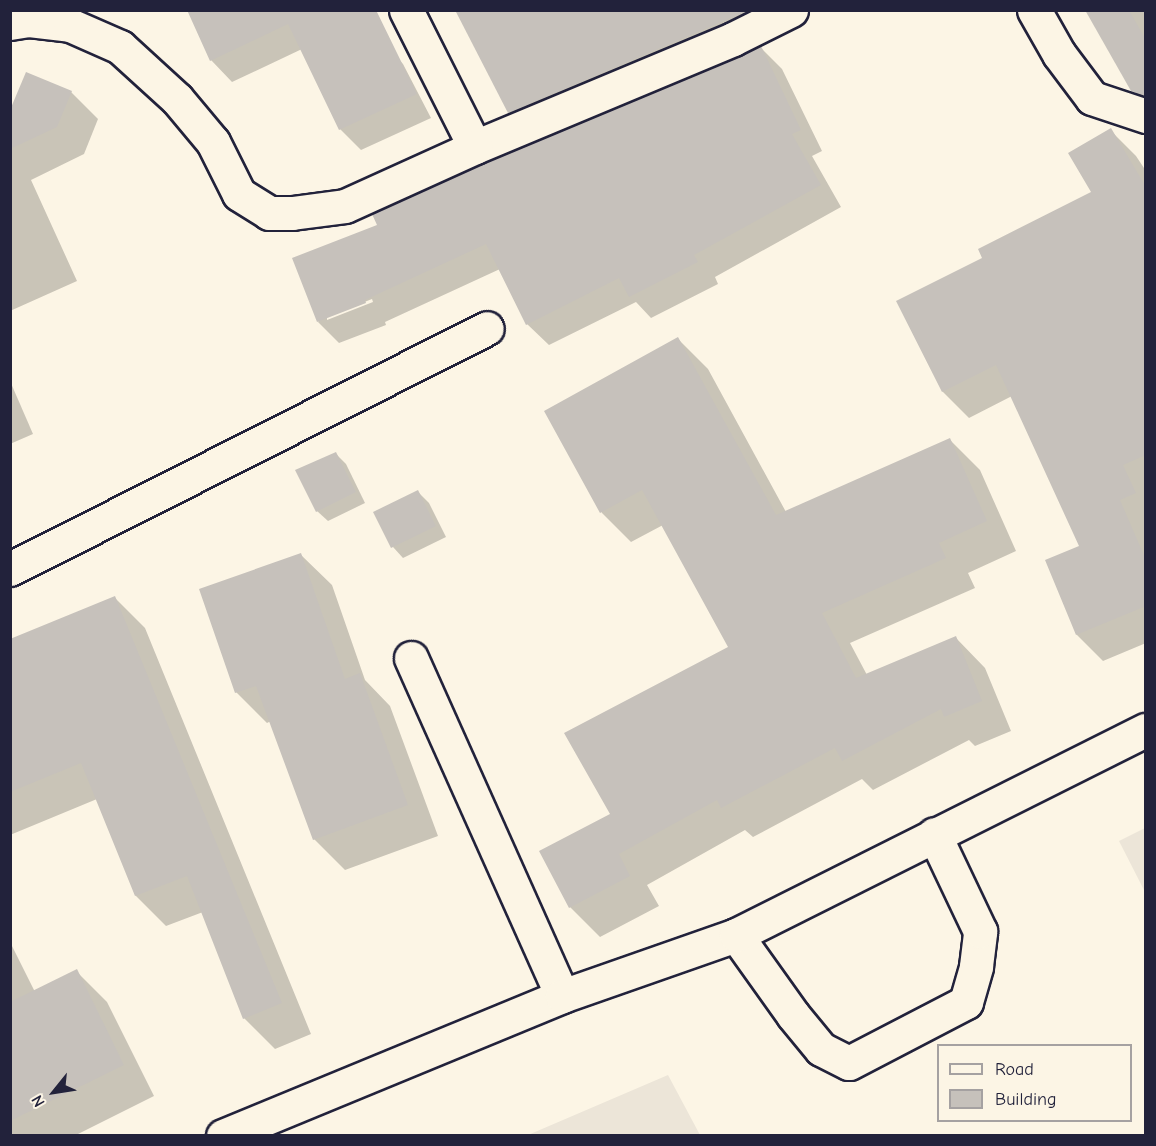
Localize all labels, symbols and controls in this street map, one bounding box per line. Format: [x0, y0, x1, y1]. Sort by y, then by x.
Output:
legend [937, 1044, 1132, 1122]
text: Road [995, 1059, 1034, 1080]
north arrow [24, 1062, 84, 1122]
text: Building [995, 1089, 1057, 1110]
text: N [28, 1092, 49, 1110]

